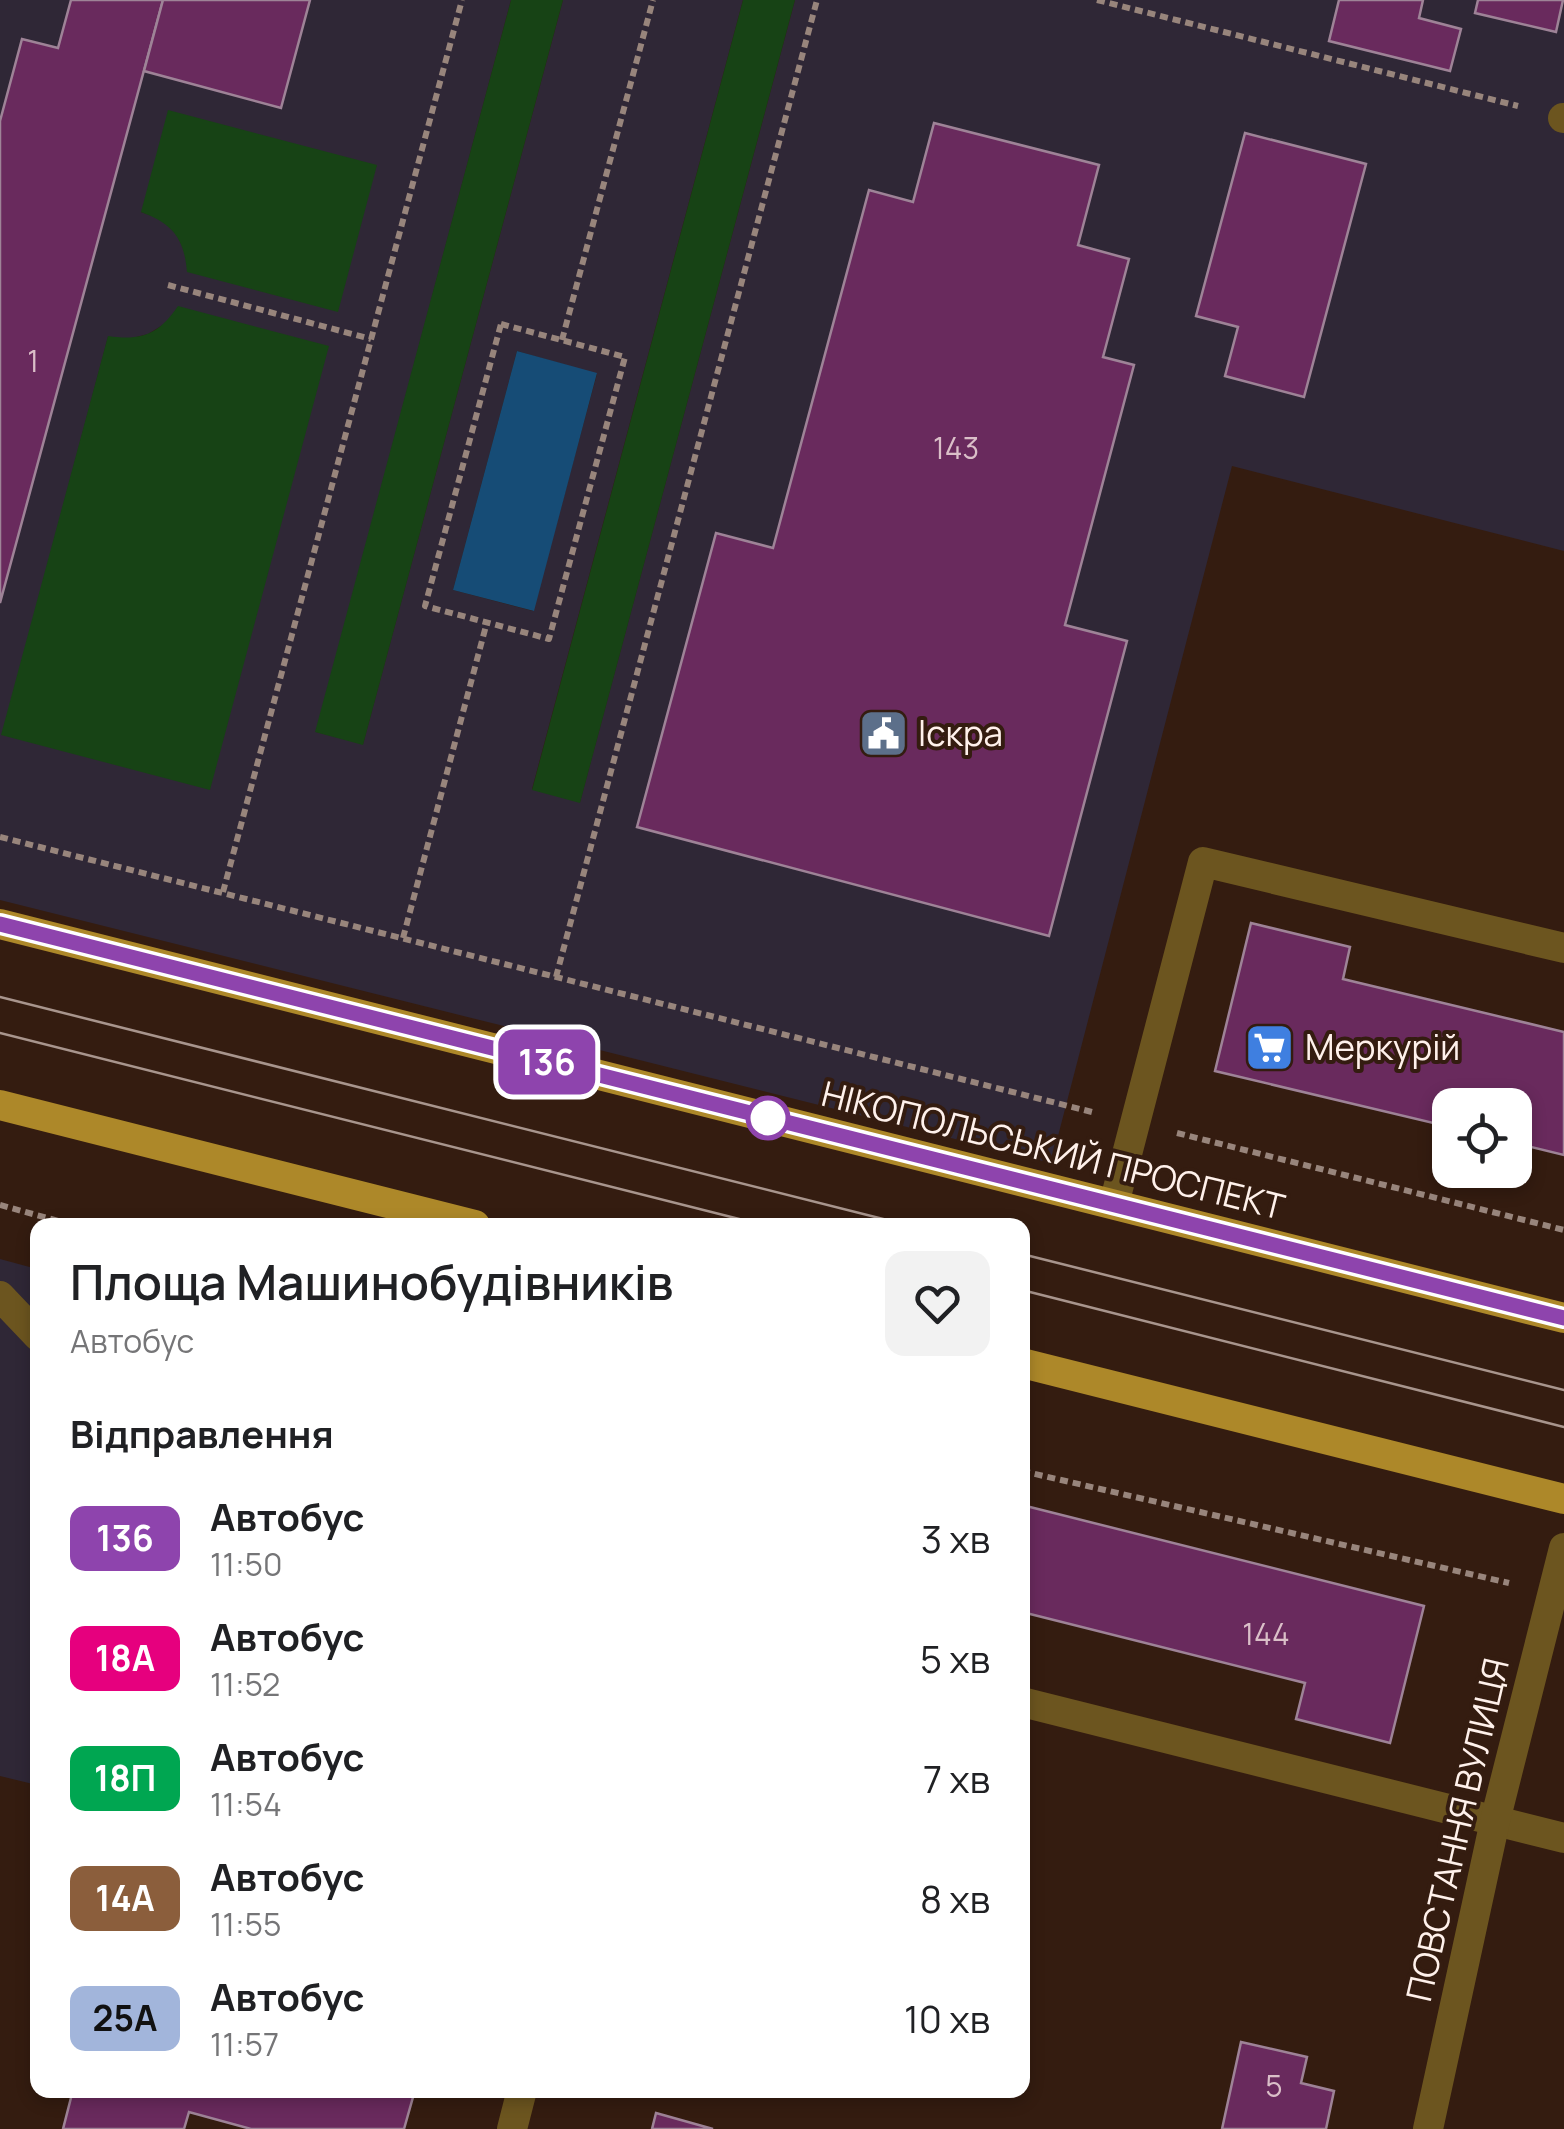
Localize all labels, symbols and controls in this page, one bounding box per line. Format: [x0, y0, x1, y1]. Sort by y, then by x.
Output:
house number: 1 [27, 340, 39, 381]
house number: 143 [933, 427, 979, 468]
public building icon: Іскра [857, 708, 909, 760]
place label: Іскра [918, 709, 1003, 757]
supermarket icon: Меркурій [1244, 1022, 1296, 1074]
place label: Меркурій [1305, 1023, 1460, 1071]
line badge: 136 [490, 1030, 604, 1094]
text: 136 [518, 1038, 576, 1086]
street label: НІКОПОЛЬСЬКИЙ ПРОСПЕКТ [817, 1069, 1290, 1231]
map controls [1432, 1088, 1532, 1188]
button: locate [1432, 1088, 1532, 1188]
unlabelled marker [747, 1097, 789, 1139]
text: Площа Машинобудівників [70, 1249, 673, 1314]
button: heart [885, 1251, 990, 1356]
text: Автобус [70, 1319, 194, 1363]
text: Відправлення [70, 1407, 334, 1459]
text: Автобус [210, 1490, 364, 1542]
text: 3 хв [921, 1512, 990, 1564]
text: 136 [96, 1514, 154, 1562]
text: 11:50 [210, 1542, 283, 1586]
text: Автобус [210, 1610, 364, 1662]
house number: 144 [1242, 1613, 1290, 1654]
text: 5 хв [920, 1632, 990, 1684]
text: 18А [95, 1634, 155, 1682]
street label: ПОВСТАННЯ ВУЛИЦЯ [1394, 1654, 1520, 2006]
text: 11:52 [210, 1662, 280, 1706]
text: Автобус [210, 1730, 364, 1782]
text: 7 хв [923, 1752, 990, 1804]
text: 18П [94, 1754, 156, 1802]
text: 11:54 [210, 1782, 282, 1826]
text: Автобус [210, 1850, 364, 1902]
text: 8 хв [920, 1872, 990, 1924]
text: 14А [95, 1874, 155, 1922]
text: 11:55 [210, 1902, 282, 1946]
text: Автобус [210, 1970, 364, 2022]
text: 10 хв [904, 1992, 990, 2044]
text: 25А [93, 1994, 157, 2042]
text: 11:57 [210, 2022, 279, 2066]
house number: 5 [1265, 2065, 1283, 2106]

